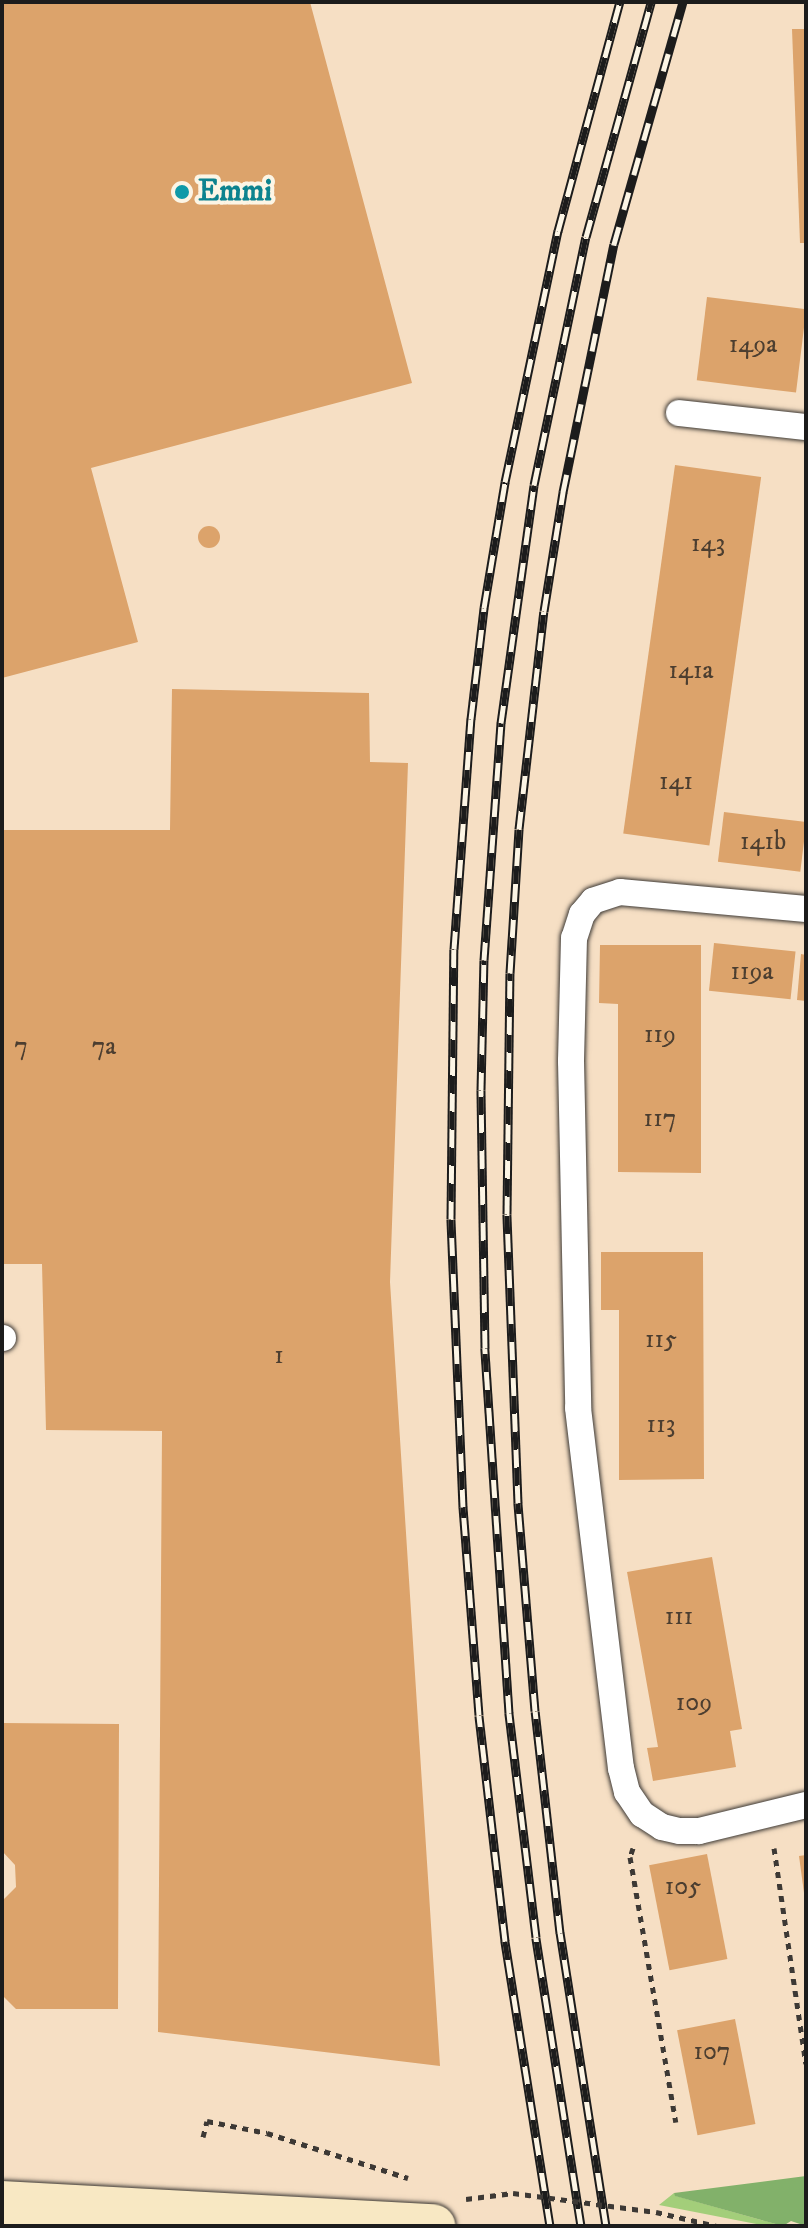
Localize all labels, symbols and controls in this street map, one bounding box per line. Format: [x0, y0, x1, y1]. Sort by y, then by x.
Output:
place label: Emmi [198, 174, 272, 210]
marker: Emmi [173, 183, 191, 201]
house number: 149a [729, 329, 777, 361]
house number: 143 [691, 528, 725, 560]
house number: 141a [668, 655, 714, 687]
house number: 141 [659, 766, 693, 798]
house number: 141b [740, 826, 786, 858]
house number: 119a [730, 956, 774, 988]
house number: 119 [644, 1019, 676, 1051]
house number: 7 [14, 1031, 28, 1063]
house number: 7a [92, 1031, 116, 1063]
house number: 117 [644, 1103, 676, 1135]
house number: 115 [645, 1324, 677, 1356]
house number: 1 [274, 1340, 284, 1372]
house number: 113 [647, 1409, 675, 1441]
house number: 111 [665, 1601, 693, 1633]
house number: 109 [676, 1687, 712, 1719]
house number: 105 [665, 1871, 701, 1903]
house number: 107 [693, 2036, 731, 2068]

